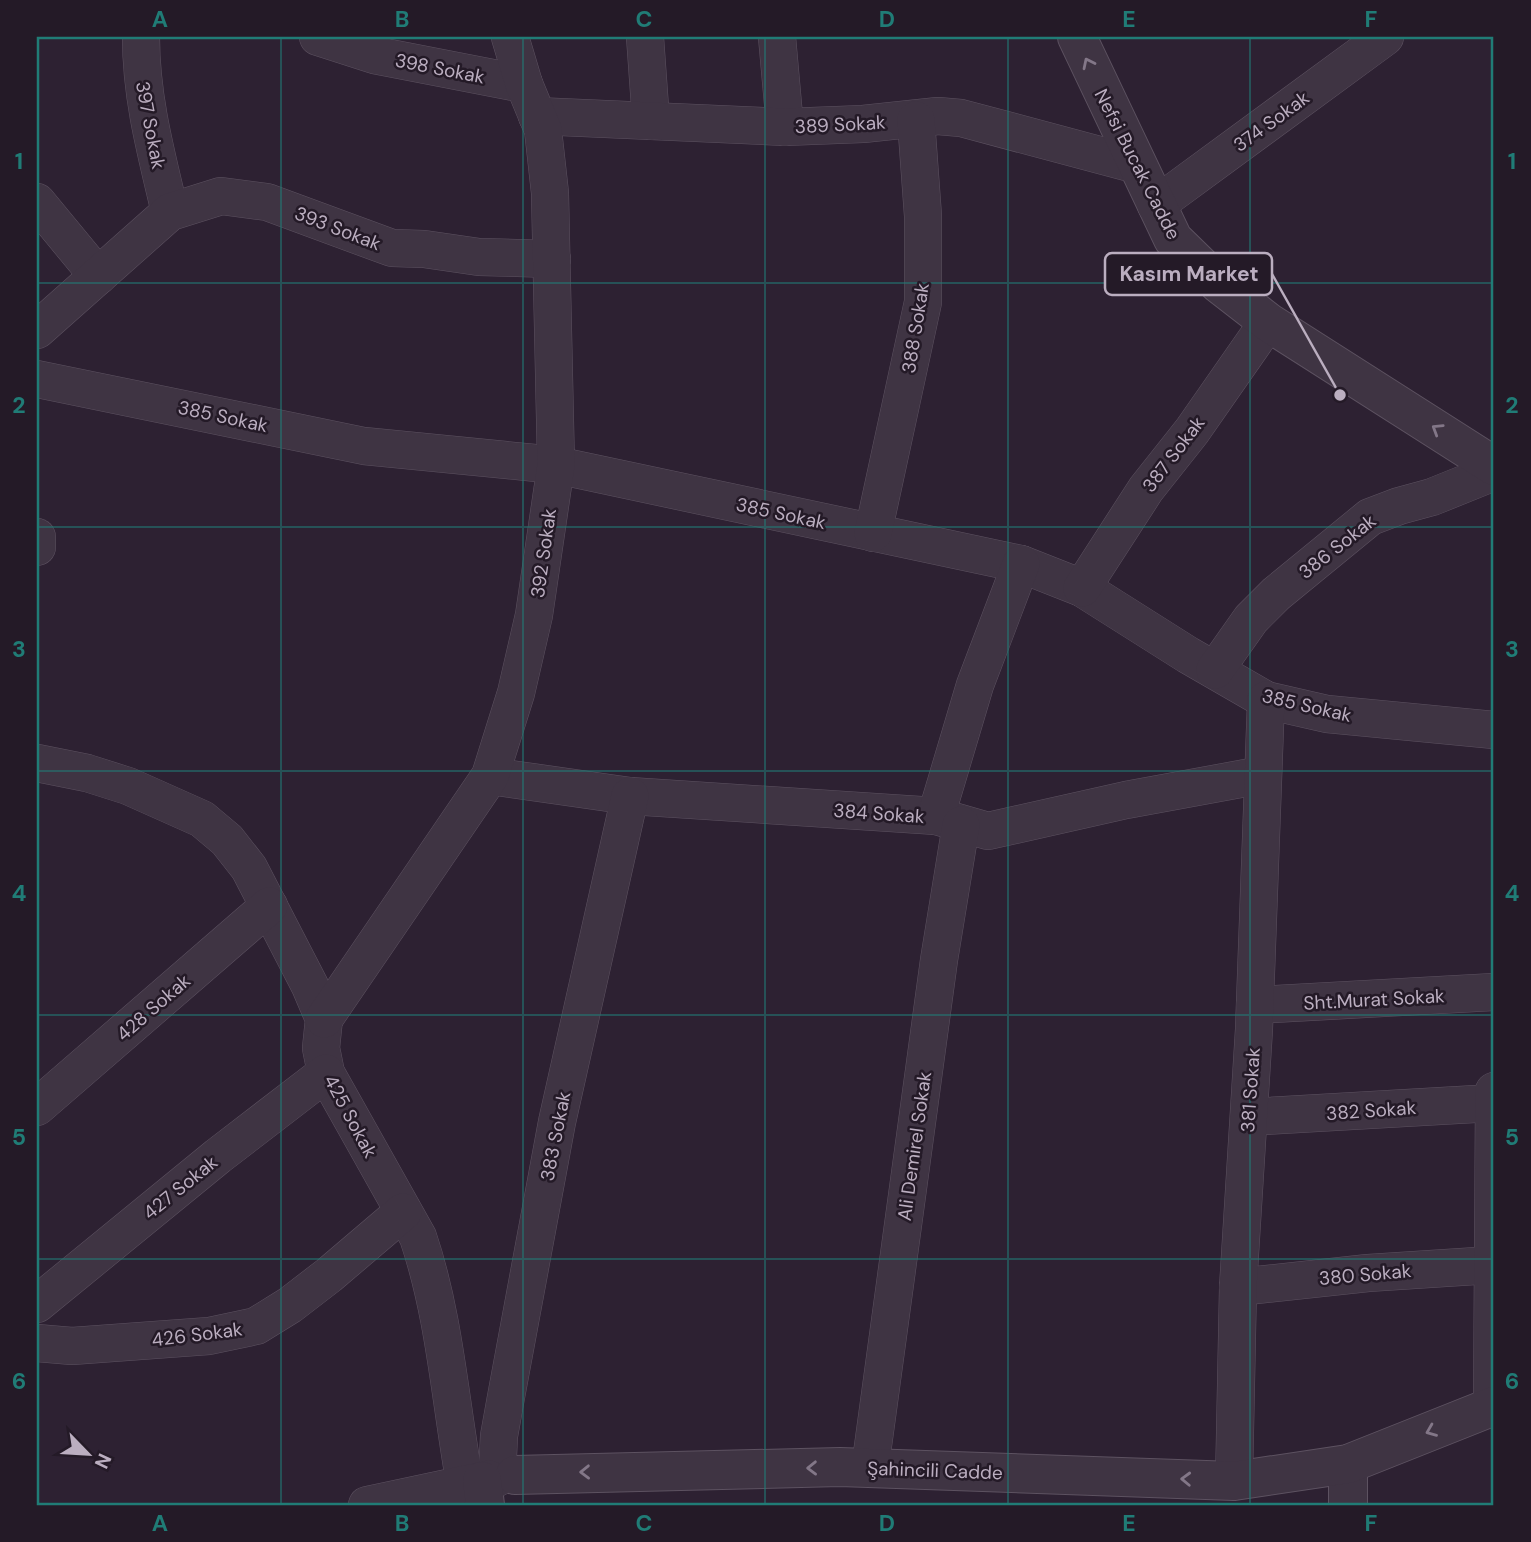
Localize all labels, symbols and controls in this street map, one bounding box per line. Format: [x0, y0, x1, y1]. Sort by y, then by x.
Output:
text: A [152, 4, 168, 34]
text: B [395, 4, 409, 34]
text: C [636, 4, 652, 34]
text: D [879, 4, 895, 34]
text: E [1122, 4, 1136, 34]
text: F [1365, 4, 1378, 34]
street label: 398 Sokak [393, 48, 487, 89]
one-way arrow [1083, 58, 1097, 70]
street label: 397 Sokak [130, 79, 171, 172]
street label: Nefsi Bucak Cadde [1089, 85, 1186, 244]
street label: 374 Sokak [1228, 85, 1315, 157]
street label: 389 Sokak [794, 110, 886, 139]
text: 1 [15, 146, 23, 176]
text: 1 [1508, 146, 1516, 176]
street label: 393 Sokak [291, 201, 385, 256]
callout: Kasım Market [1105, 253, 1272, 295]
text: Kasım Market [1119, 260, 1259, 288]
street label: 388 Sokak [896, 281, 935, 375]
text: 2 [12, 390, 26, 420]
text: 2 [1505, 390, 1519, 420]
street label: 385 Sokak [176, 395, 270, 438]
street label: 387 Sokak [1137, 411, 1210, 497]
one-way arrow [1431, 424, 1444, 437]
street label: 385 Sokak [734, 492, 828, 535]
street label: 392 Sokak [525, 506, 562, 599]
street label: 386 Sokak [1294, 508, 1381, 584]
text: 3 [12, 634, 26, 664]
text: 3 [1505, 634, 1519, 664]
street label: 385 Sokak [1260, 683, 1355, 728]
street label: 384 Sokak [833, 798, 926, 829]
text: 4 [12, 878, 27, 908]
text: 4 [1505, 878, 1520, 908]
street label: 428 Sokak [111, 968, 196, 1046]
street label: Sht.Murat Sokak [1303, 983, 1446, 1016]
street label: 381 Sokak [1235, 1046, 1266, 1133]
street label: 425 Sokak [318, 1070, 383, 1163]
street label: Ali Demirel Sokak [892, 1070, 937, 1222]
street label: 383 Sokak [535, 1089, 577, 1183]
street label: 382 Sokak [1325, 1095, 1417, 1126]
text: 5 [12, 1122, 26, 1152]
text: 5 [1505, 1122, 1519, 1152]
street label: 427 Sokak [138, 1149, 223, 1225]
street label: 380 Sokak [1318, 1258, 1413, 1291]
street label: 426 Sokak [150, 1316, 244, 1352]
text: 6 [12, 1366, 26, 1396]
text: 6 [1505, 1366, 1519, 1396]
north arrow [52, 1420, 122, 1490]
one-way arrow [1425, 1423, 1437, 1437]
text: N [89, 1449, 117, 1473]
street label: Şahincili Cadde [867, 1456, 1003, 1485]
one-way arrow [806, 1460, 817, 1475]
one-way arrow [579, 1465, 590, 1480]
one-way arrow [1181, 1472, 1192, 1487]
text: A [152, 1508, 168, 1538]
text: B [395, 1508, 409, 1538]
text: C [636, 1508, 652, 1538]
text: D [879, 1508, 895, 1538]
text: E [1122, 1508, 1136, 1538]
text: F [1365, 1508, 1378, 1538]

